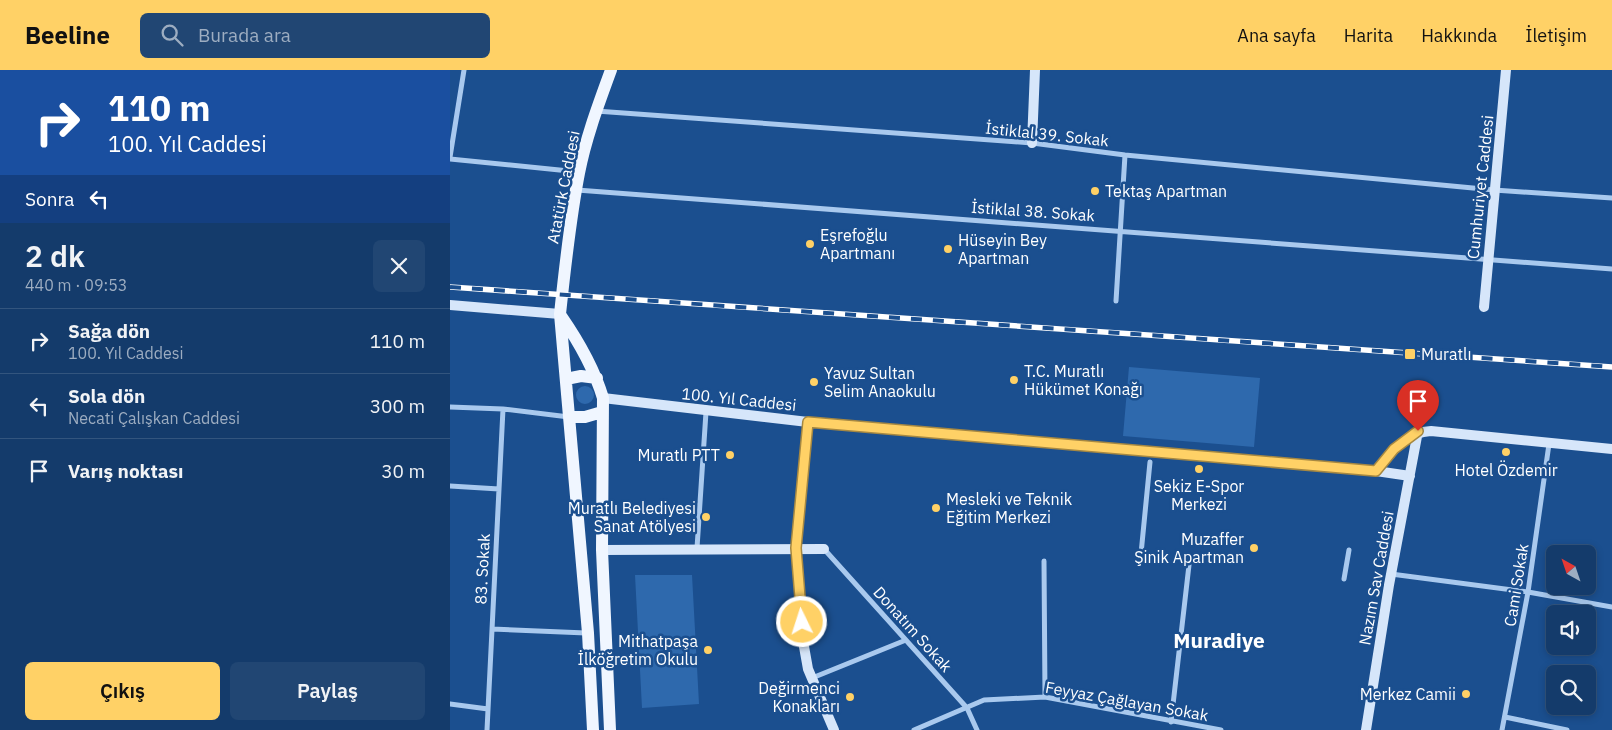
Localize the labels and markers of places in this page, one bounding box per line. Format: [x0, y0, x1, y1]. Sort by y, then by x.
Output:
place label: Tektaş Apartman [1105, 181, 1227, 201]
marker: Tektaş Apartman [1089, 185, 1101, 197]
place label: Eşrefoğlu Apartmanı [820, 225, 895, 263]
place label: Hüseyin Bey Apartman [958, 230, 1047, 268]
marker: Eşrefoğlu Apartmanı [804, 238, 816, 250]
marker: Hüseyin Bey Apartman [942, 243, 954, 255]
place label: Muratlı [1421, 344, 1471, 364]
marker: Muratlı [1403, 347, 1417, 361]
place label: T.C. Muratlı Hükümet Konağı [1024, 361, 1143, 399]
place label: Yavuz Sultan Selim Anaokulu [824, 363, 936, 401]
marker: T.C. Muratlı Hükümet Konağı [1008, 374, 1020, 386]
marker: Yavuz Sultan Selim Anaokulu [808, 376, 820, 388]
pin [1397, 380, 1439, 431]
place label: Muratlı PTT [637, 445, 720, 465]
marker: Hotel Özdemir [1500, 446, 1512, 458]
marker: Muratlı PTT [724, 449, 736, 461]
place label: Hotel Özdemir [1454, 460, 1558, 480]
marker: Sekiz E-Spor Merkezi [1193, 463, 1205, 475]
place label: Sekiz E-Spor Merkezi [1154, 476, 1244, 514]
place label: Mesleki ve Teknik Eğitim Merkezi [946, 489, 1073, 527]
place label: Muratlı Belediyesi Sanat Atölyesi [568, 498, 696, 536]
marker: Mesleki ve Teknik Eğitim Merkezi [930, 502, 942, 514]
marker: Muratlı Belediyesi Sanat Atölyesi [700, 511, 712, 523]
place label: Muzaffer Şinik Apartman [1134, 529, 1244, 567]
marker: Muzaffer Şinik Apartman [1248, 542, 1260, 554]
place label: Mithatpaşa İlköğretim Okulu [578, 631, 698, 669]
marker: Mithatpaşa İlköğretim Okulu [702, 644, 714, 656]
place label: Değirmenci Konakları [758, 678, 840, 716]
place label: Merkez Camii [1360, 684, 1456, 704]
marker: Merkez Camii [1460, 688, 1472, 700]
marker: Değirmenci Konakları [844, 691, 856, 703]

